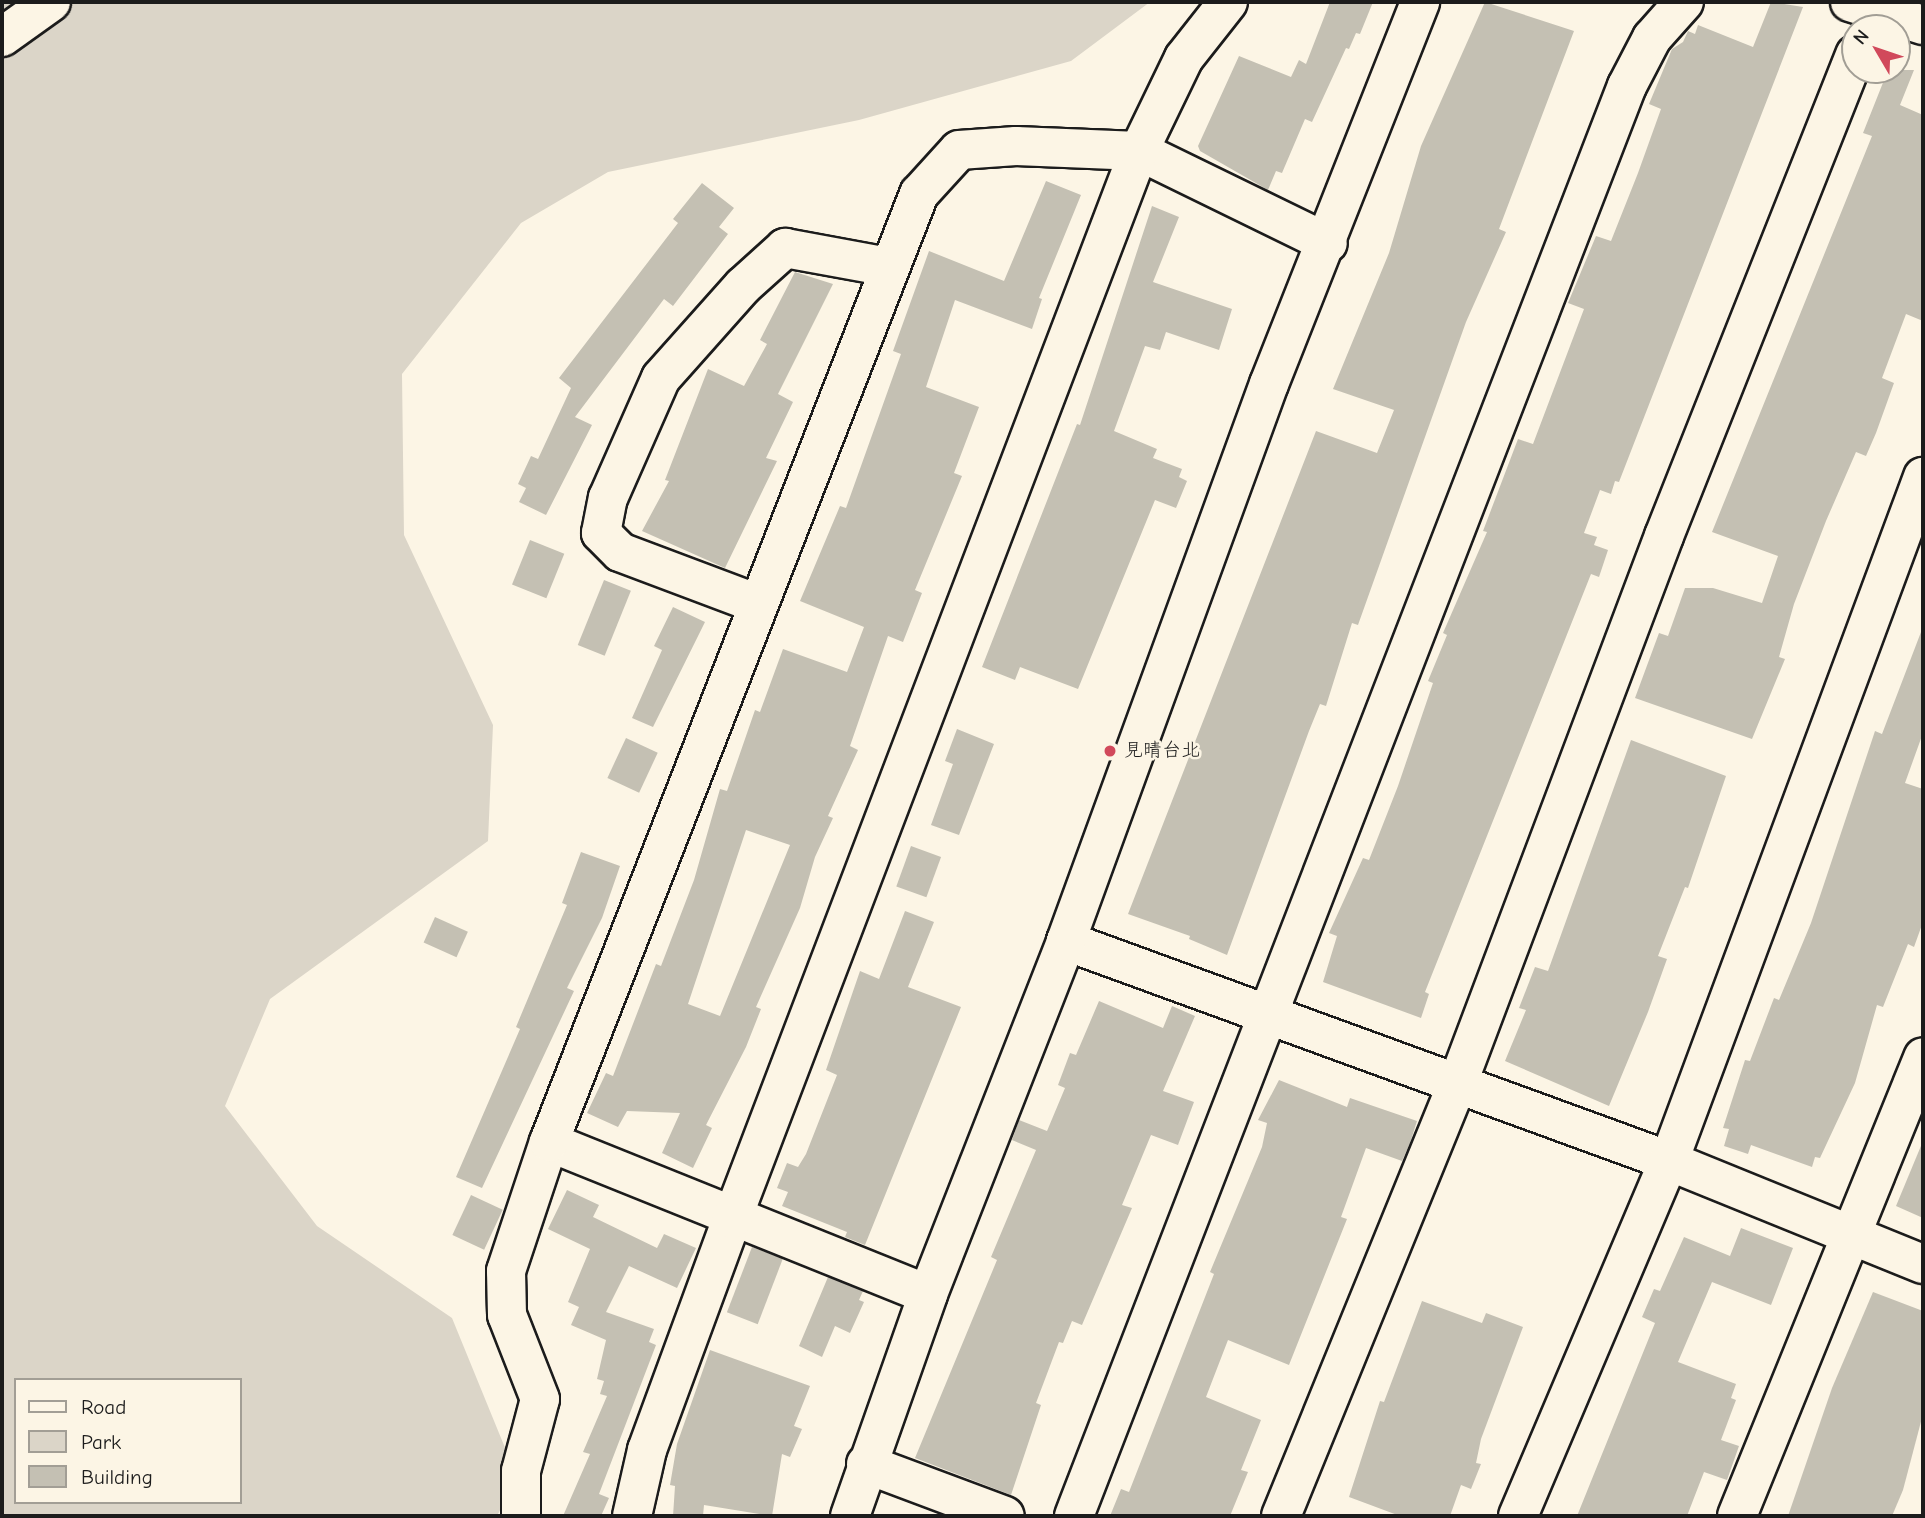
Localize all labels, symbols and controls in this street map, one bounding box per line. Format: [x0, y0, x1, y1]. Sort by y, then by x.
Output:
north arrow [1841, 14, 1911, 84]
text: N [1849, 25, 1874, 49]
place label: 見晴台北 [1124, 740, 1200, 762]
marker: 見晴台北 [1102, 743, 1118, 759]
legend [14, 1378, 242, 1504]
text: Road [81, 1395, 126, 1419]
text: Park [81, 1430, 121, 1454]
text: Building [81, 1465, 153, 1489]

